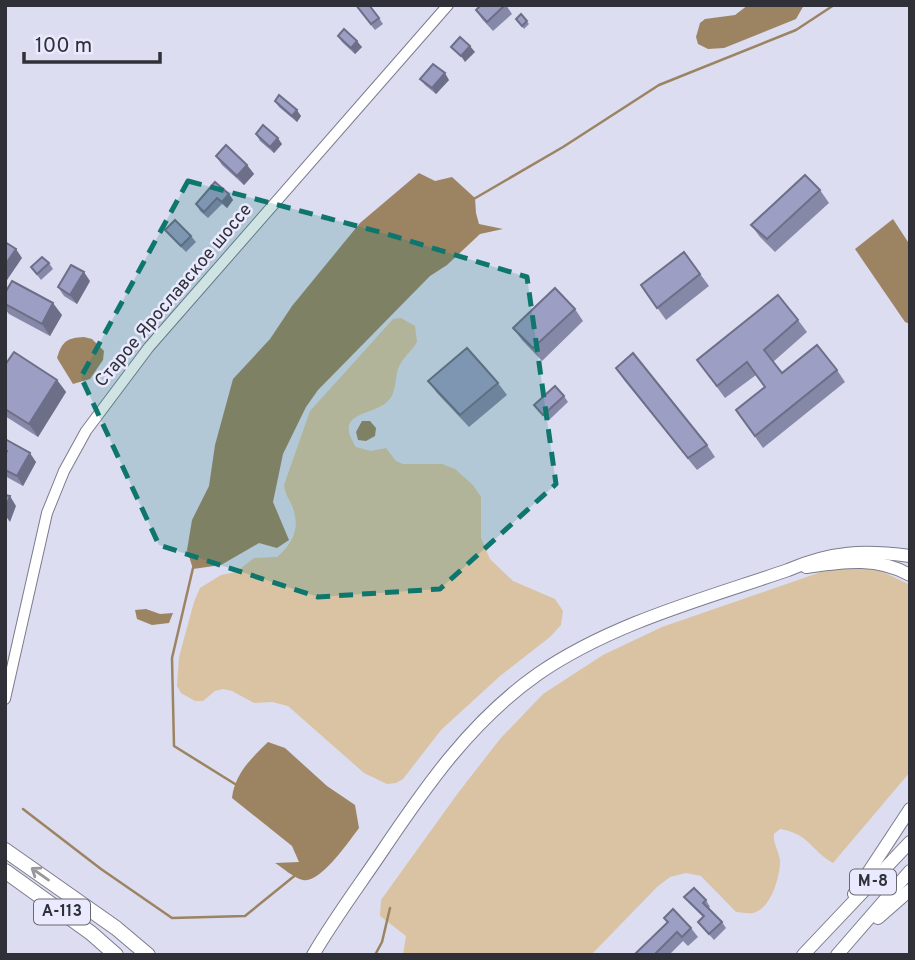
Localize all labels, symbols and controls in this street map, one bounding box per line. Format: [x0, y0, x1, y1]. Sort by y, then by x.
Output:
scale bar [24, 21, 161, 65]
text: 100 m [35, 33, 92, 60]
street label: Старое Ярославское шоссе [90, 199, 258, 393]
one-way arrow [31, 867, 51, 881]
road number: М-8 [850, 870, 896, 894]
road number: А-113 [34, 900, 90, 924]

